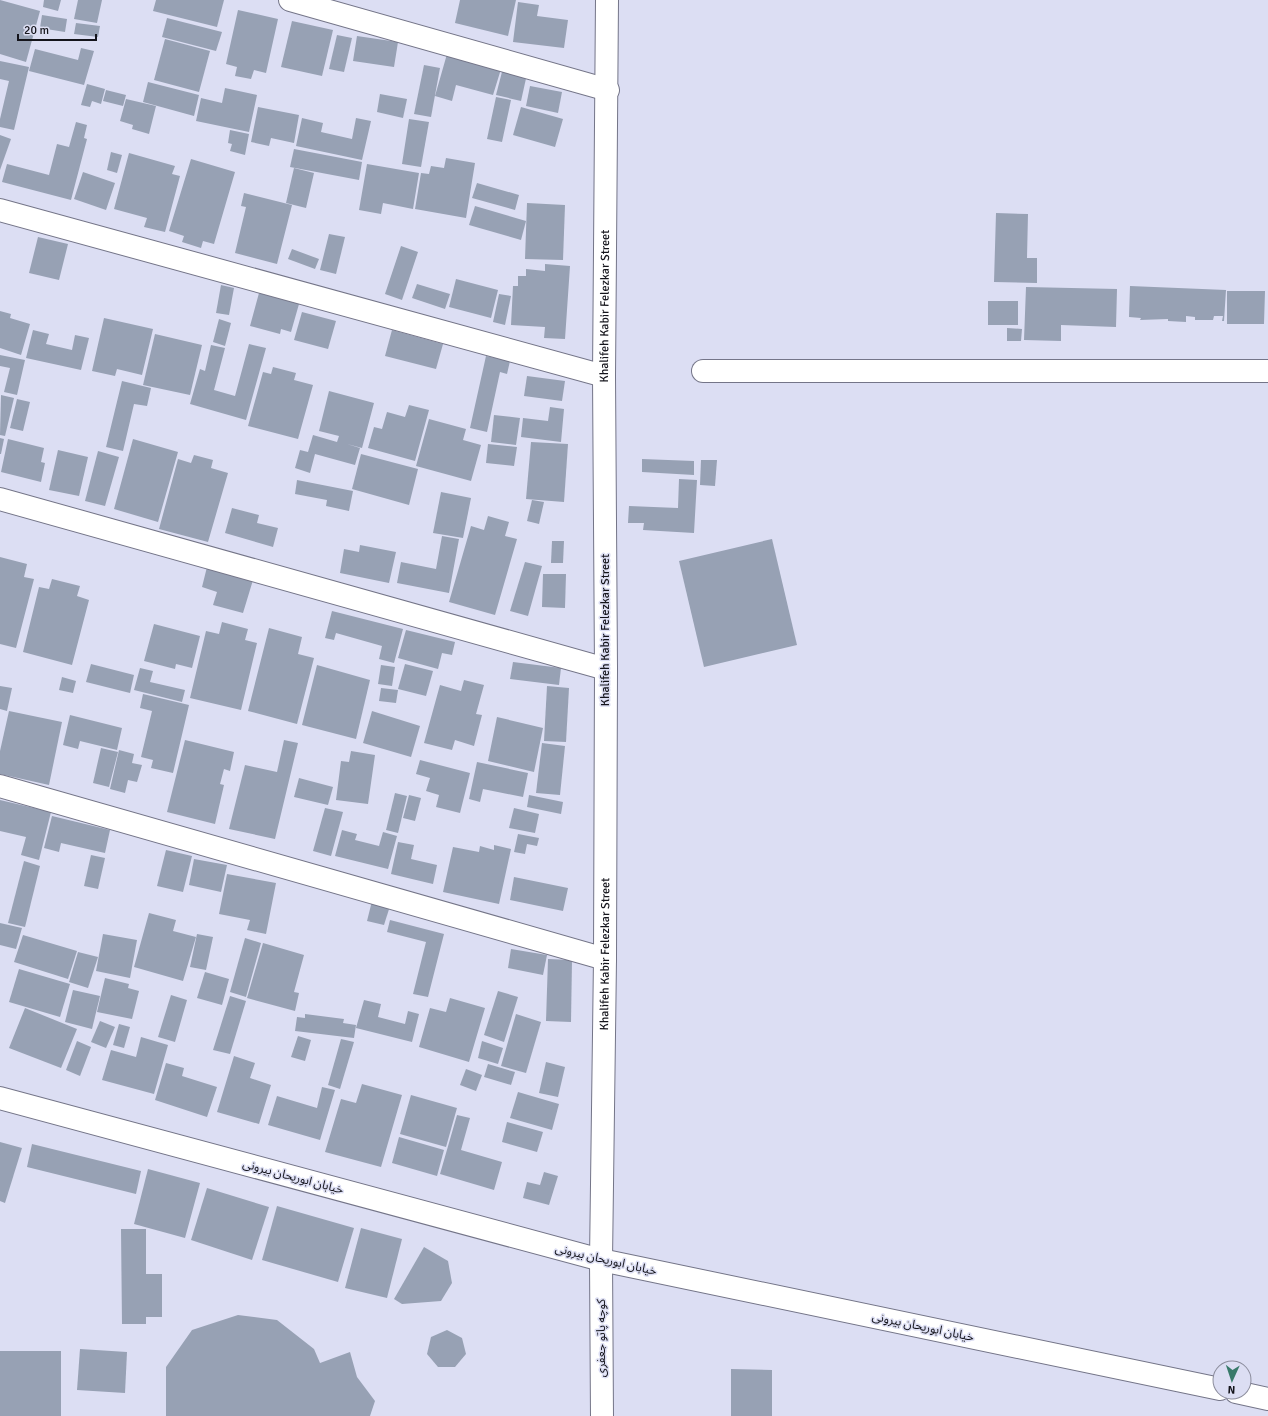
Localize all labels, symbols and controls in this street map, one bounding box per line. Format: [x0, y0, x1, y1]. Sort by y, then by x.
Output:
scale bar [18, 16, 96, 42]
text: 20 m [24, 23, 49, 38]
street label: Khalifeh Kabir Felezkar Street [596, 230, 613, 382]
street label: Khalifeh Kabir Felezkar Street [598, 554, 613, 706]
street label: Khalifeh Kabir Felezkar Street [597, 878, 613, 1030]
street label: خیابان ابوریحان بیرونی [241, 1156, 345, 1198]
street label: خیابان ابوریحان بیرونی [554, 1241, 658, 1279]
street label: کوچه پاتو جعفری [594, 1298, 609, 1377]
street label: خیابان ابوریحان بیرونی [871, 1309, 975, 1345]
north arrow [1212, 1360, 1252, 1400]
text: N [1227, 1383, 1236, 1396]

